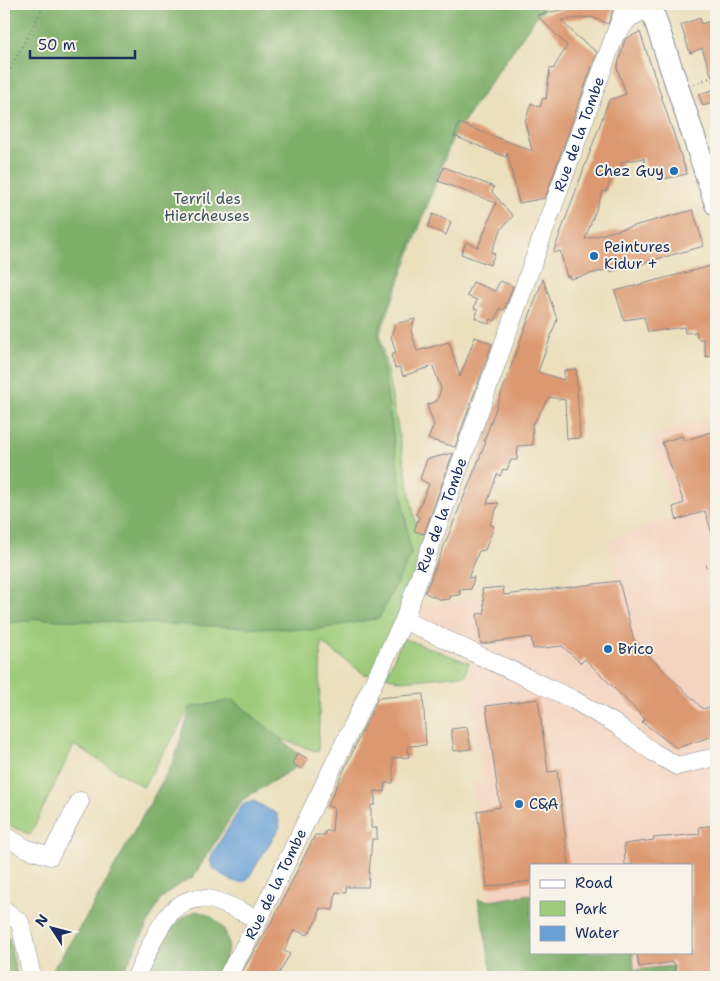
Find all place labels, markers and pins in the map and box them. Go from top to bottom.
place label: Chez Guy [595,161,664,181]
marker: Chez Guy [668,165,680,177]
place label: Peintures Kidur + [604,237,670,274]
marker: Peintures Kidur + [588,250,600,262]
place label: Brico [618,639,654,659]
marker: Brico [602,643,614,655]
place label: C&A [529,794,559,814]
marker: C&A [513,798,525,810]

